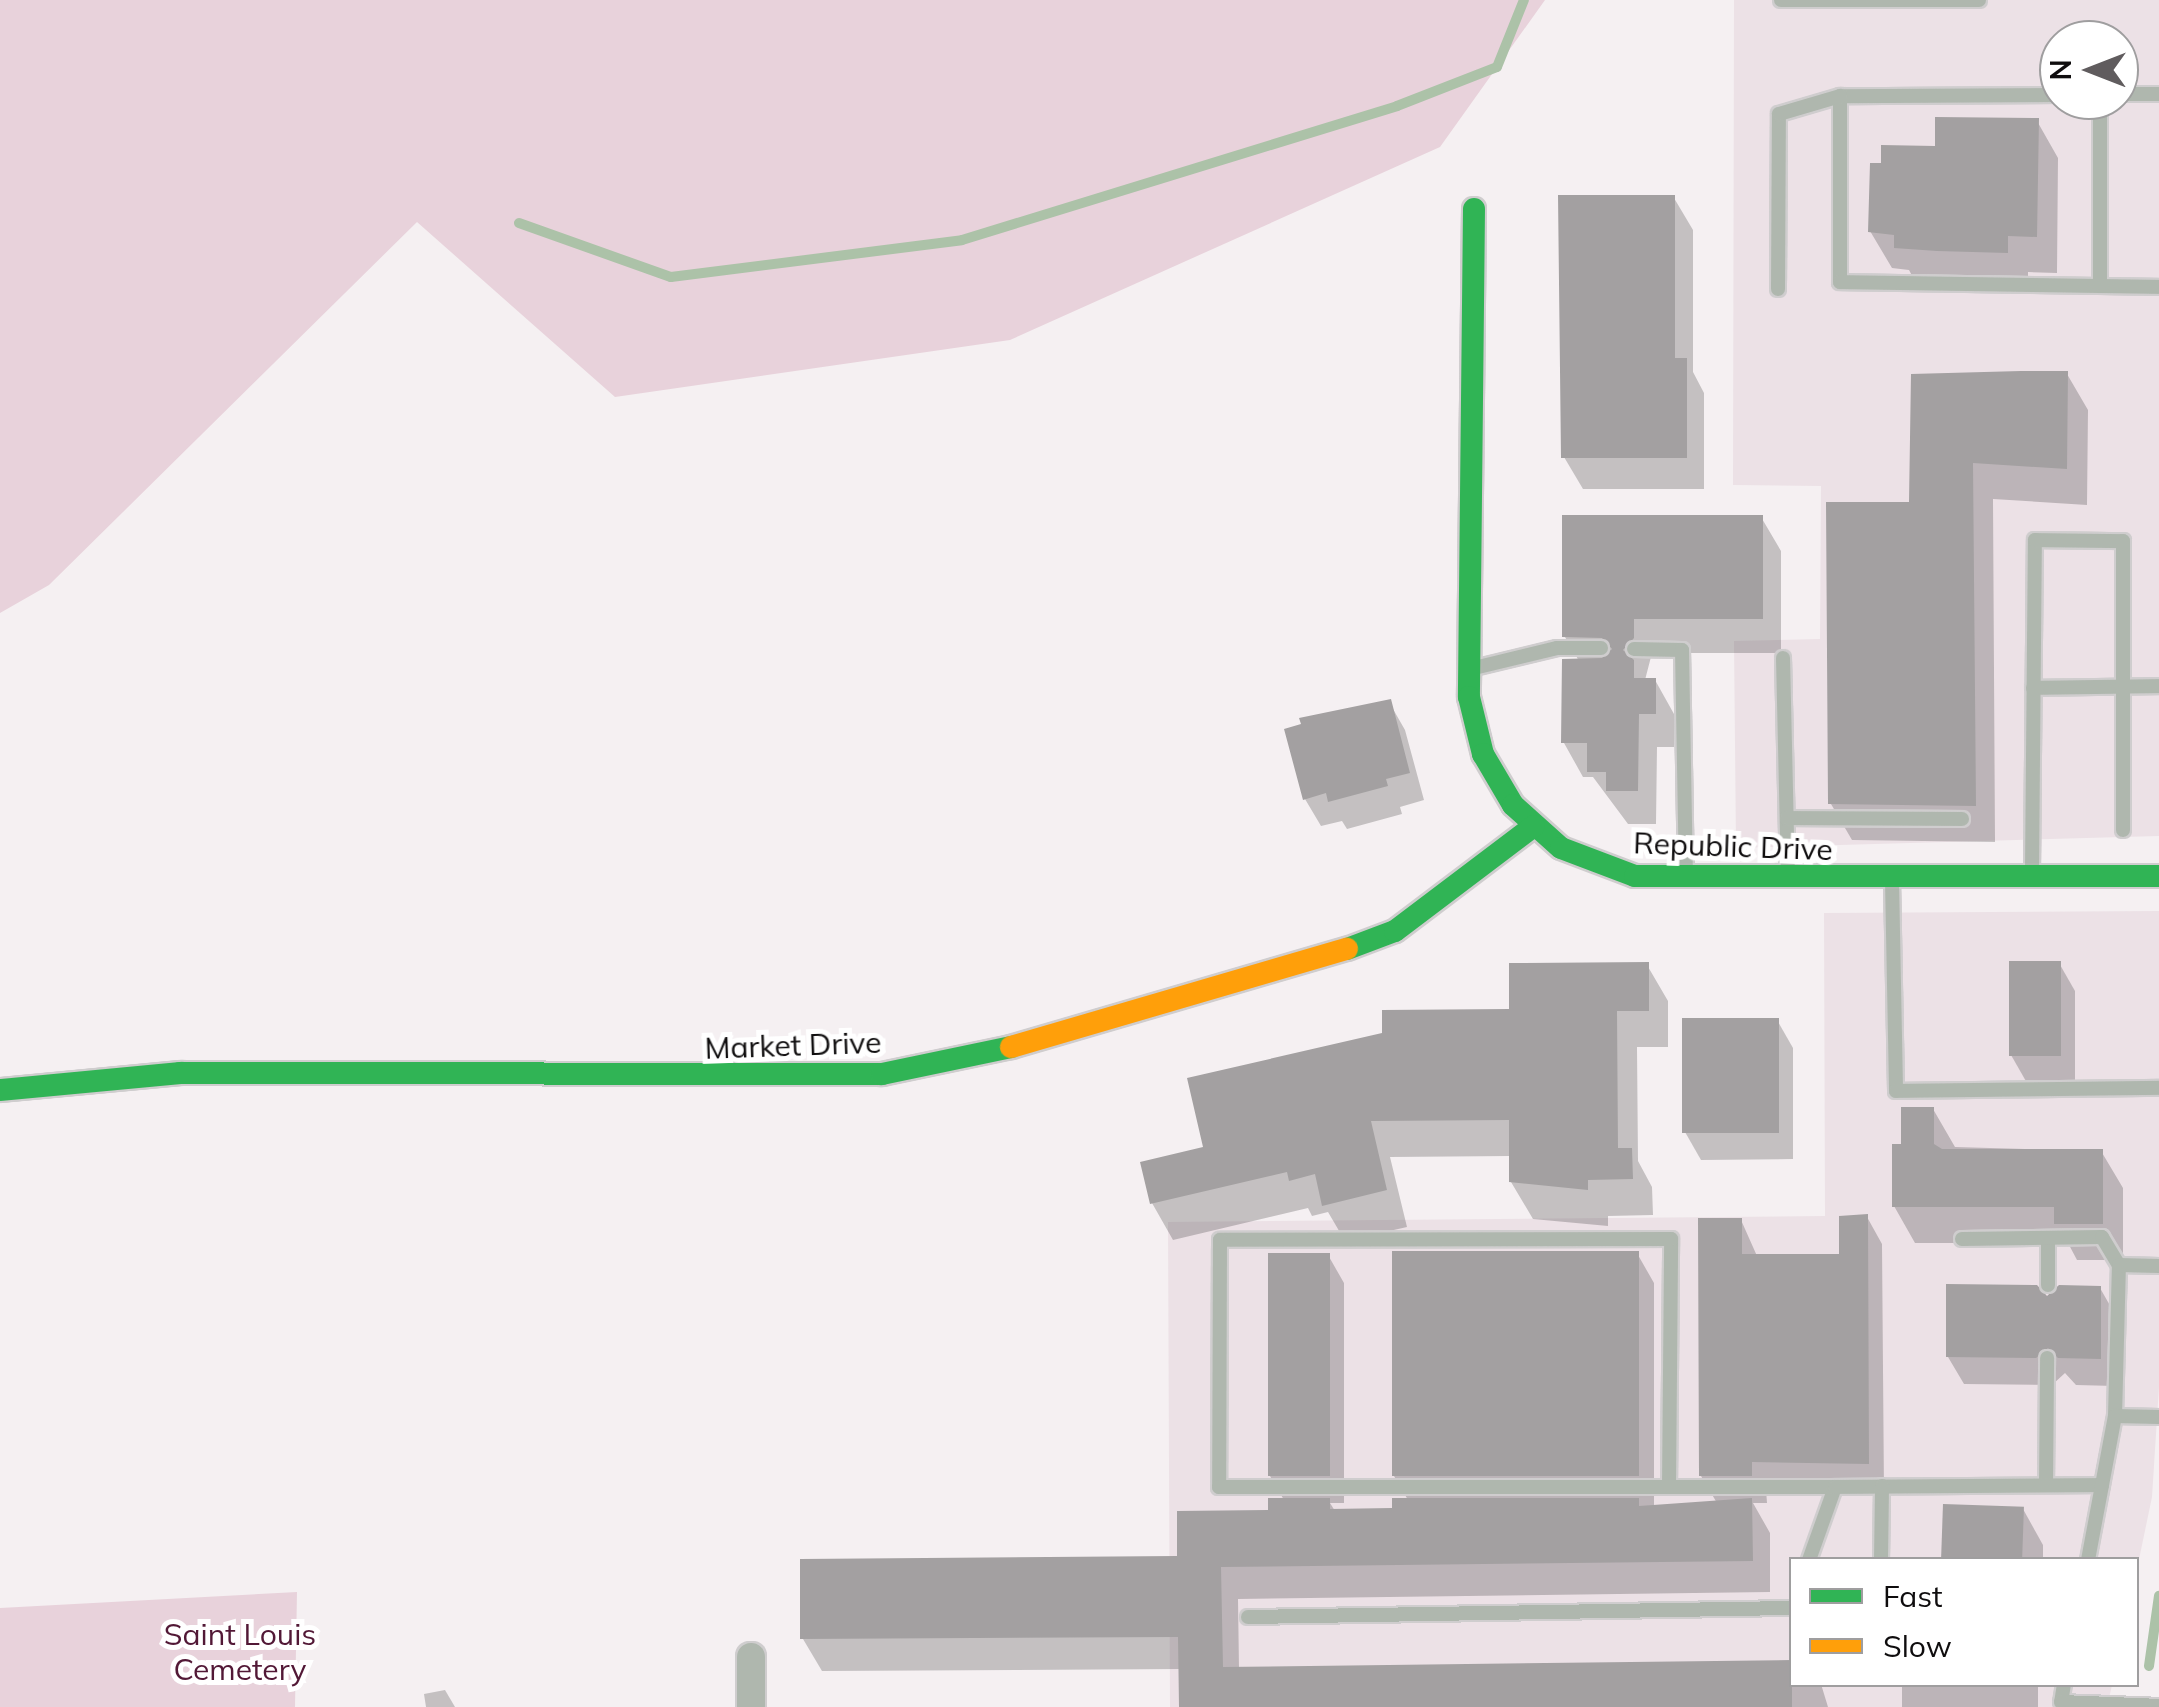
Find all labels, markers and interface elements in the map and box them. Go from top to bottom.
north arrow [2039,20,2139,120]
text: N [2043,59,2078,81]
street label: Republic Drive [1633,825,1833,867]
street label: Market Drive [704,1024,882,1066]
legend [1789,1557,2139,1687]
text: Fast [1883,1577,1943,1615]
park label: Saint Louis Cemetery [164,1616,316,1686]
text: Slow [1883,1627,1952,1665]

